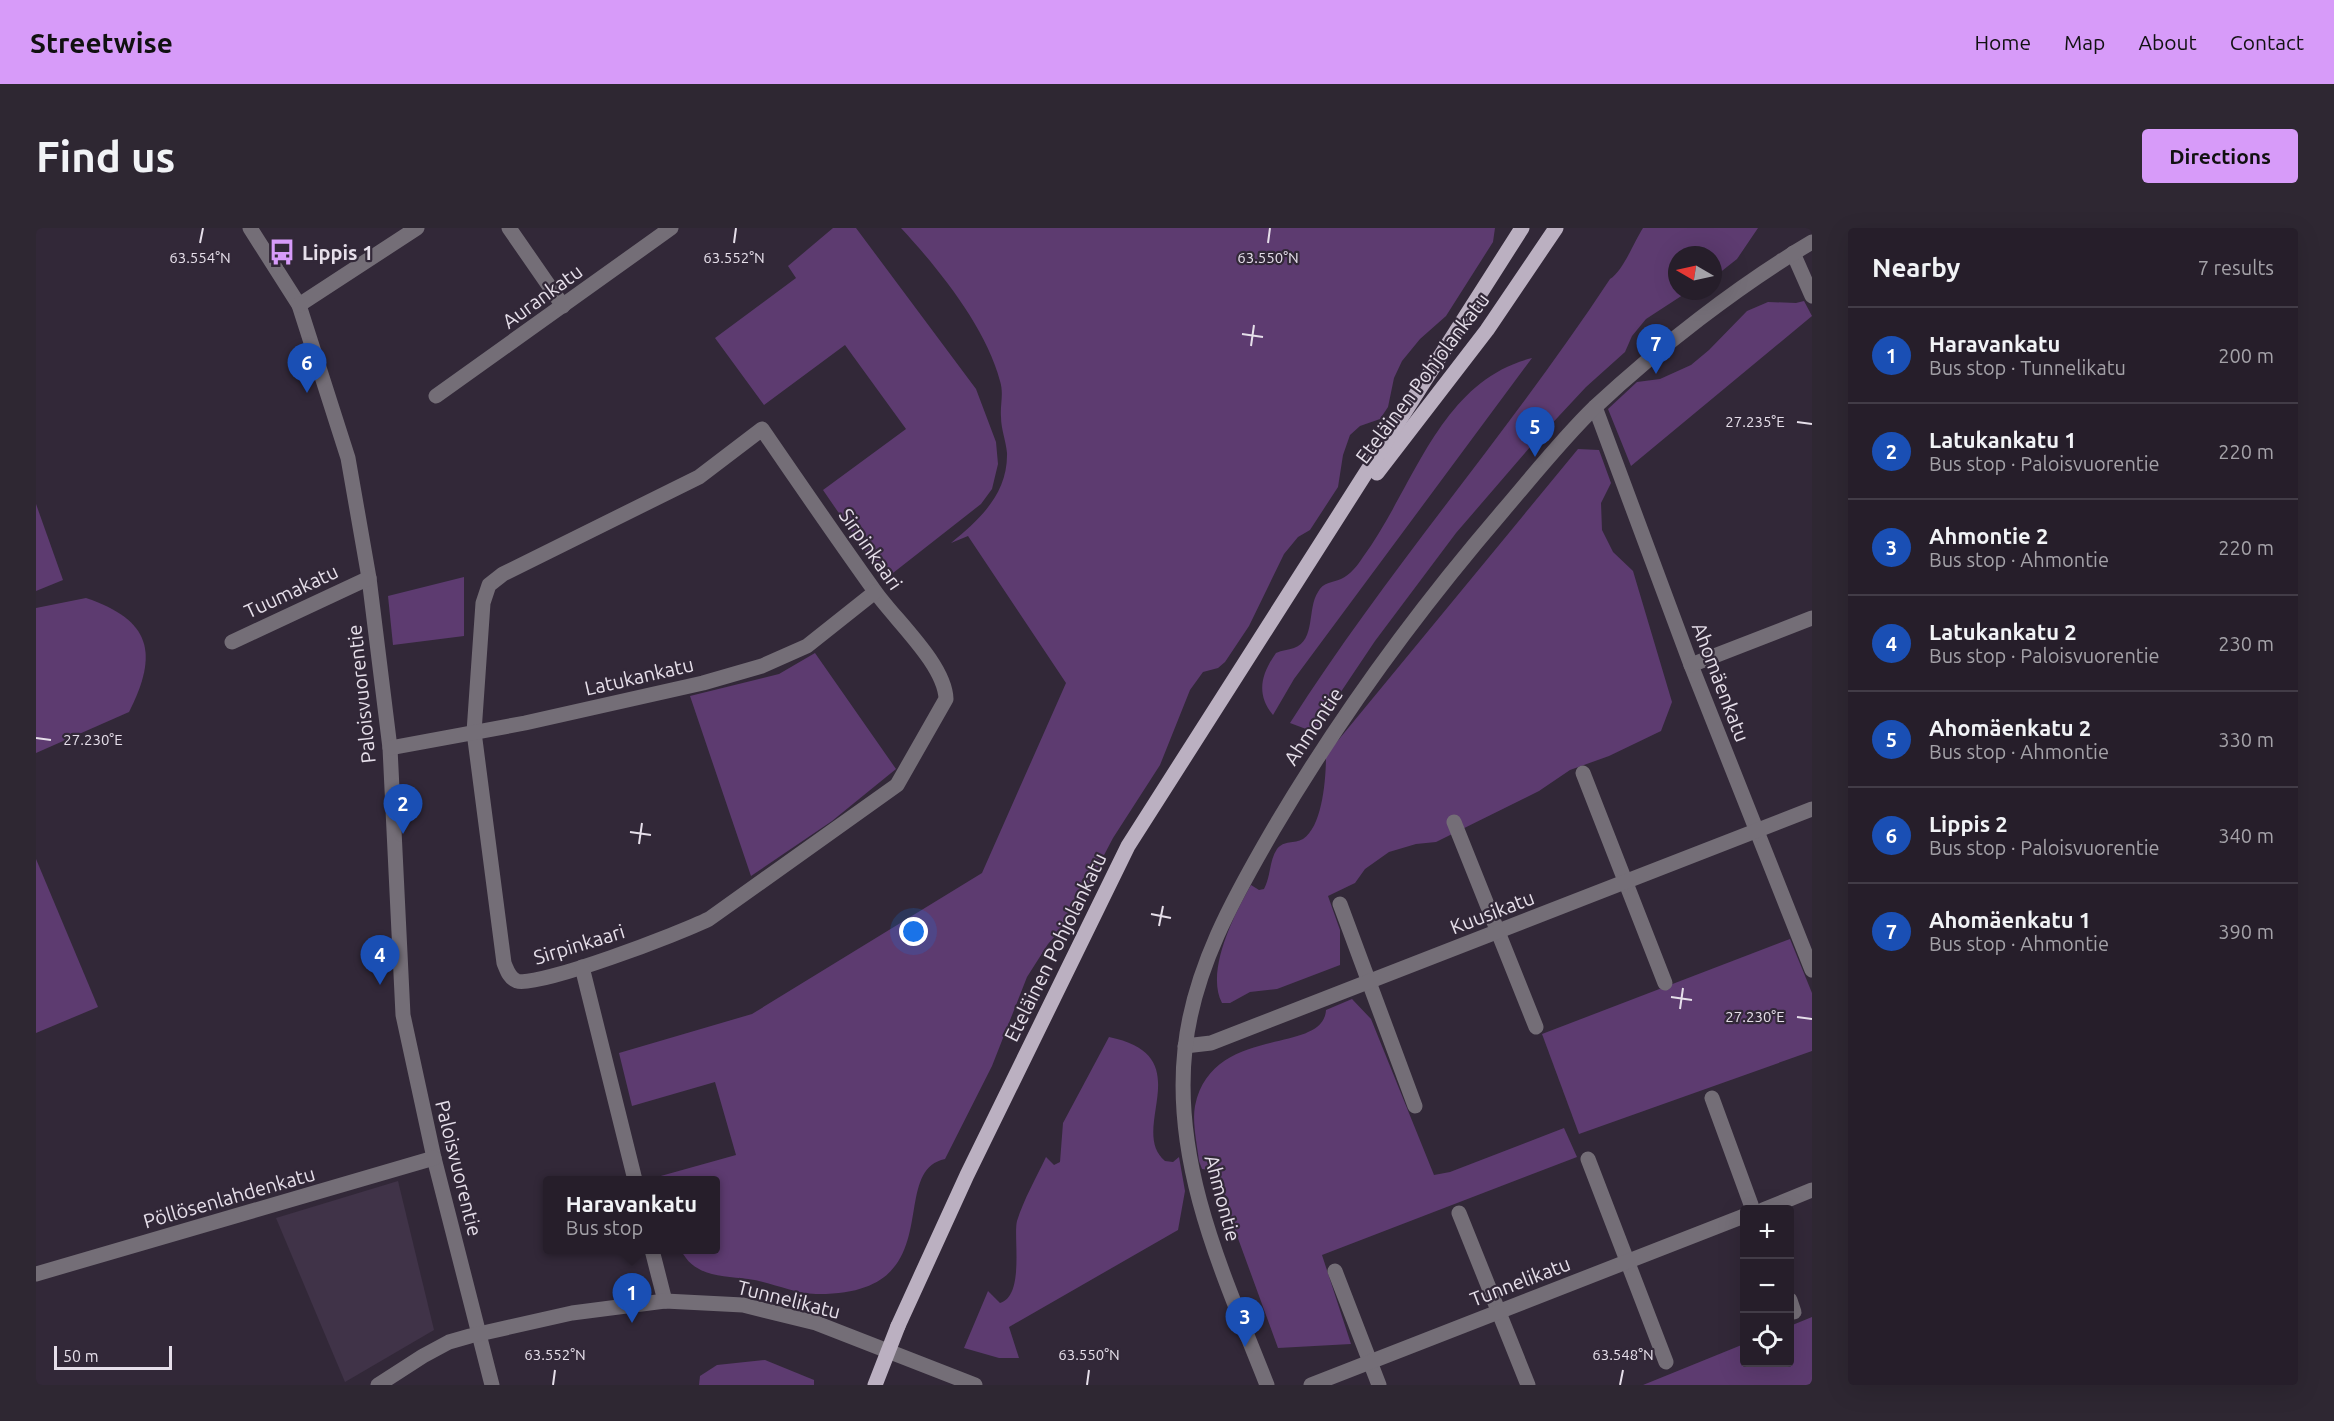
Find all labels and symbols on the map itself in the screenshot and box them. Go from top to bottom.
bus stop icon: Lippis 1 [267,237,297,267]
place label: Lippis 1 [302,241,374,264]
north arrow [1668,246,1722,300]
text: 63.554°N [169,249,231,266]
text: 63.552°N [703,249,765,266]
text: 63.550°N [1237,249,1299,266]
street label: Aurankatu [497,259,587,333]
street label: Eteläinen Pohjolankatu [1351,288,1493,468]
pin: 7 [1636,324,1676,374]
pin: 6 [288,344,326,393]
pin: 5 [1516,408,1554,457]
text: 27.235°E [1725,413,1785,430]
street label: Sirpinkaari [835,504,907,594]
street label: Tuumakatu [241,559,341,623]
street label: Ahomäenkatu [1688,619,1754,745]
street label: Paloisvuorentie [342,624,380,764]
street label: Latukankatu [582,652,696,700]
street label: Ahmontie [1279,683,1347,769]
text: 27.230°E [63,731,123,748]
pin: 2 [384,784,422,834]
street label: Eteläinen Pohjolankatu [999,849,1111,1045]
street label: Kuusikatu [1447,885,1537,939]
your location [899,917,928,946]
street label: Sirpinkaari [531,919,627,969]
pin: 4 [360,936,400,985]
text: 27.230°E [1725,1008,1785,1025]
street label: Paloisvuorentie [431,1098,487,1238]
street label: Ahmontie [1200,1152,1246,1244]
street label: Pöllösenlahdenkatu [140,1161,318,1233]
street label: Tunnelikatu [1467,1251,1573,1311]
pin: 1 [612,1274,652,1323]
street label: Tunnelikatu [735,1275,843,1323]
pin: 3 [1226,1298,1264,1347]
scale bar [54,1343,172,1370]
text: 63.552°N [524,1346,586,1363]
text: 63.550°N [1058,1346,1120,1363]
text: 63.548°N [1592,1346,1654,1363]

